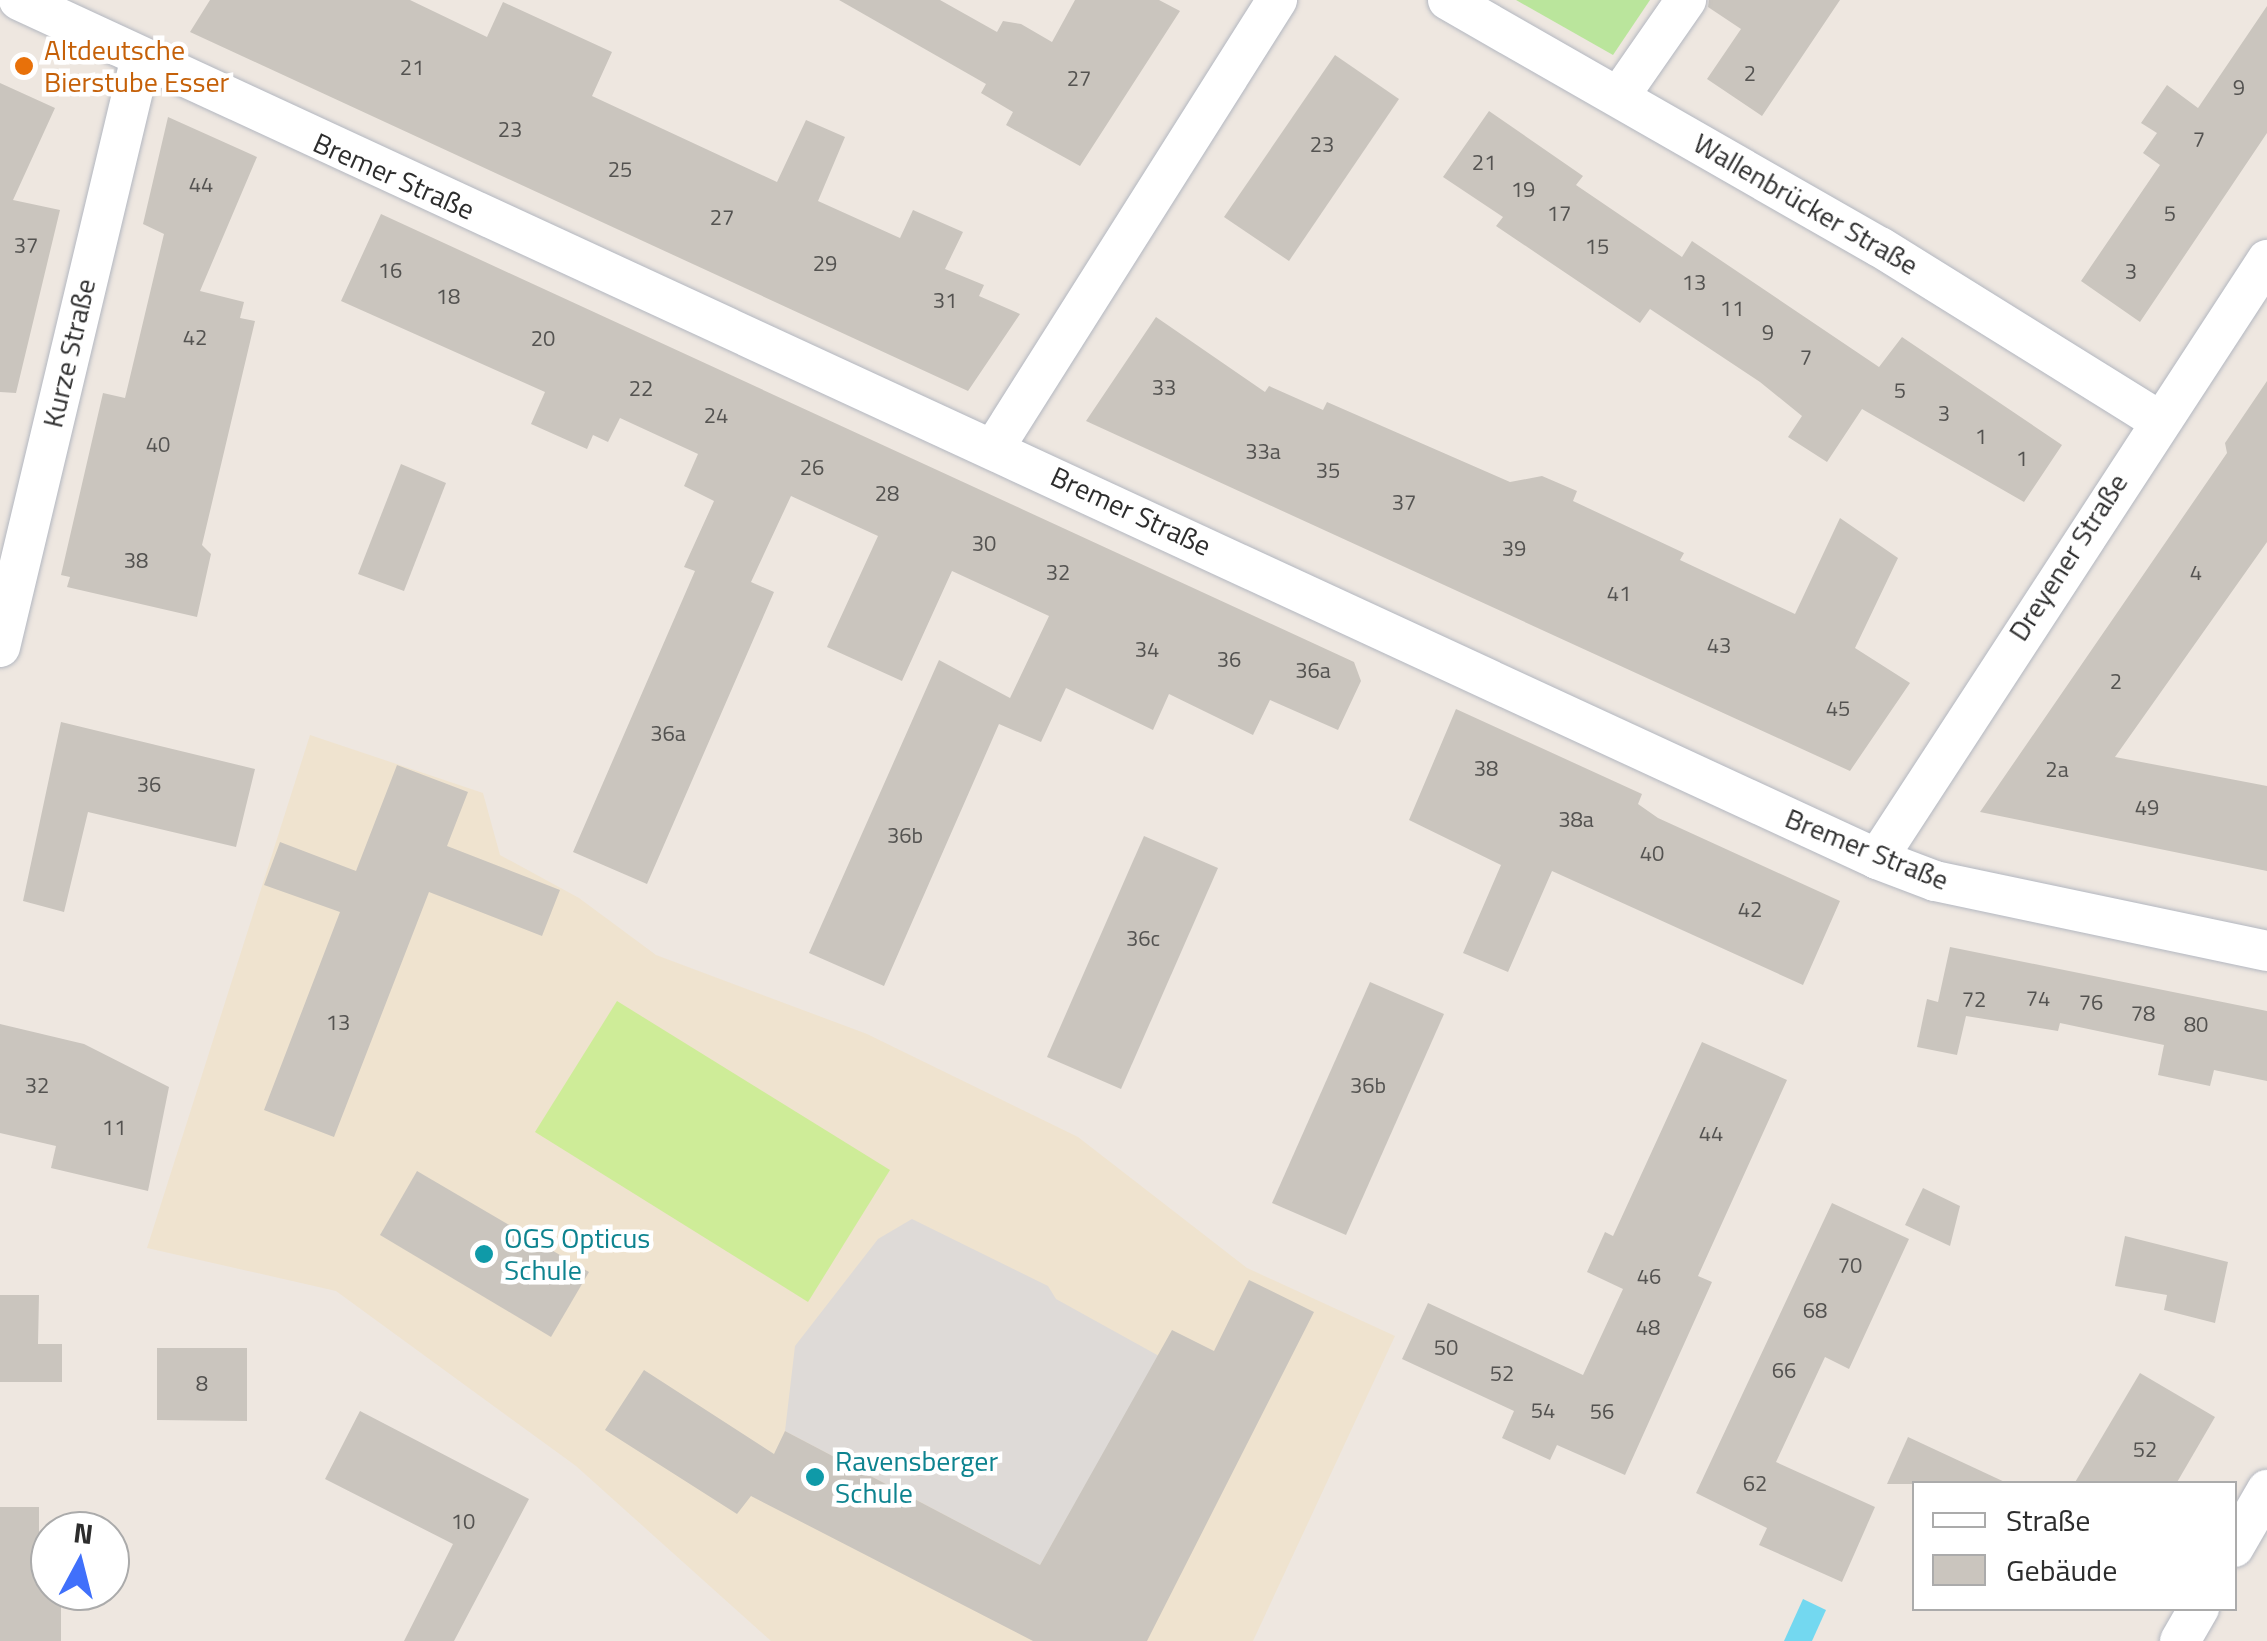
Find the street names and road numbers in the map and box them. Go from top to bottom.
street label: Bremer Straße [308,125,480,227]
street label: Wallenbrücker Straße [1688,126,1924,282]
street label: Kurze Straße [36,275,102,431]
street label: Bremer Straße [1046,459,1216,563]
street label: Dreyener Straße [2001,467,2135,647]
street label: Bremer Straße [1781,801,1953,897]

